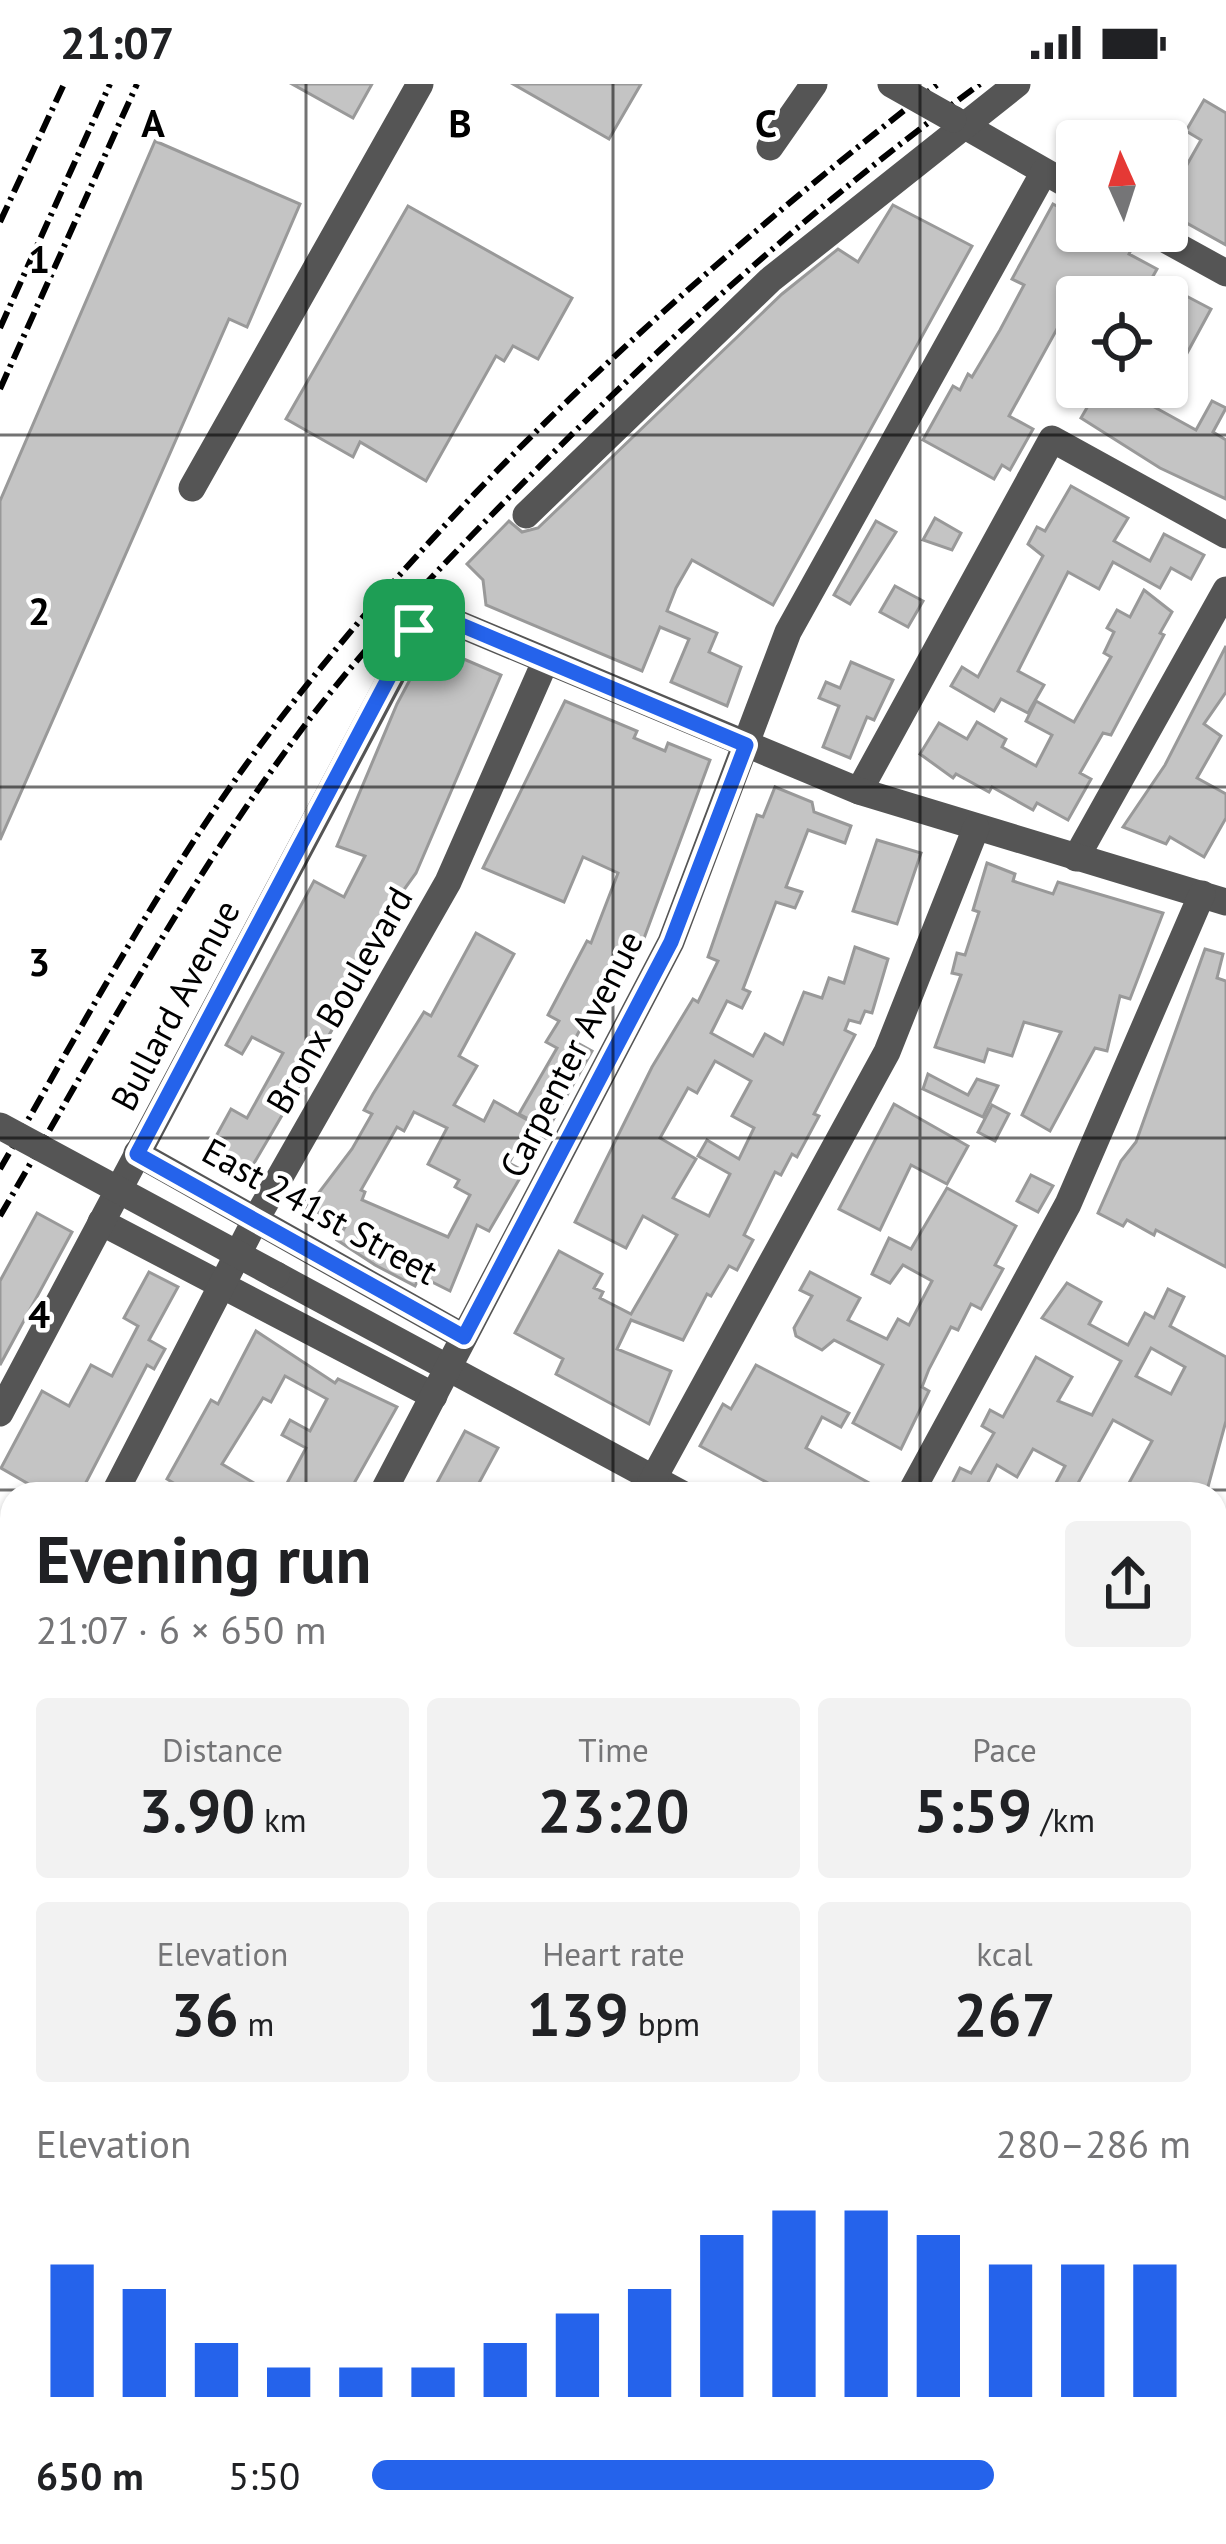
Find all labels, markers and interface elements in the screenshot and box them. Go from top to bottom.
text: 21:07 [60,13,174,71]
text: A [141,97,165,148]
text: B [448,97,472,148]
text: C [755,97,777,148]
north arrow [1056,120,1188,252]
map controls [1056,120,1188,408]
text: 1 [28,233,50,284]
button: locate [1056,276,1188,408]
pin [363,579,465,681]
text: 2 [28,585,50,636]
icon: arrive [381,597,447,663]
street label: Bronx Boulevard [255,878,422,1121]
street label: Bullard Avenue [99,891,250,1118]
street label: Carpenter Avenue [488,922,653,1185]
text: 3 [28,936,50,987]
street label: East 241st Street [194,1127,446,1295]
text: 4 [28,1288,50,1339]
text: Evening run [36,1516,371,1601]
button: share [1065,1521,1191,1647]
text: 21:07 · 6 × 650 m [36,1604,326,1655]
text: Distance [162,1728,283,1771]
text: Time [578,1728,649,1771]
text: Pace [972,1728,1037,1771]
text: 3.90 [138,1771,255,1849]
text: 23:20 [537,1771,690,1849]
text: 5:59 [914,1771,1032,1849]
text: km [255,1798,307,1841]
text: /km [1032,1798,1095,1841]
text: Elevation [157,1932,288,1975]
text: Heart rate [542,1932,685,1975]
text: kcal [976,1932,1033,1975]
text: 36 [171,1975,239,2053]
text: 139 [527,1975,629,2053]
text: 267 [953,1975,1056,2053]
text: m [239,2002,274,2045]
text: bpm [629,2002,700,2045]
text: Elevation [36,2118,191,2169]
text: 280–286 m [996,2118,1191,2169]
text: 650 m [36,2450,144,2501]
text: 5:50 [228,2450,300,2501]

